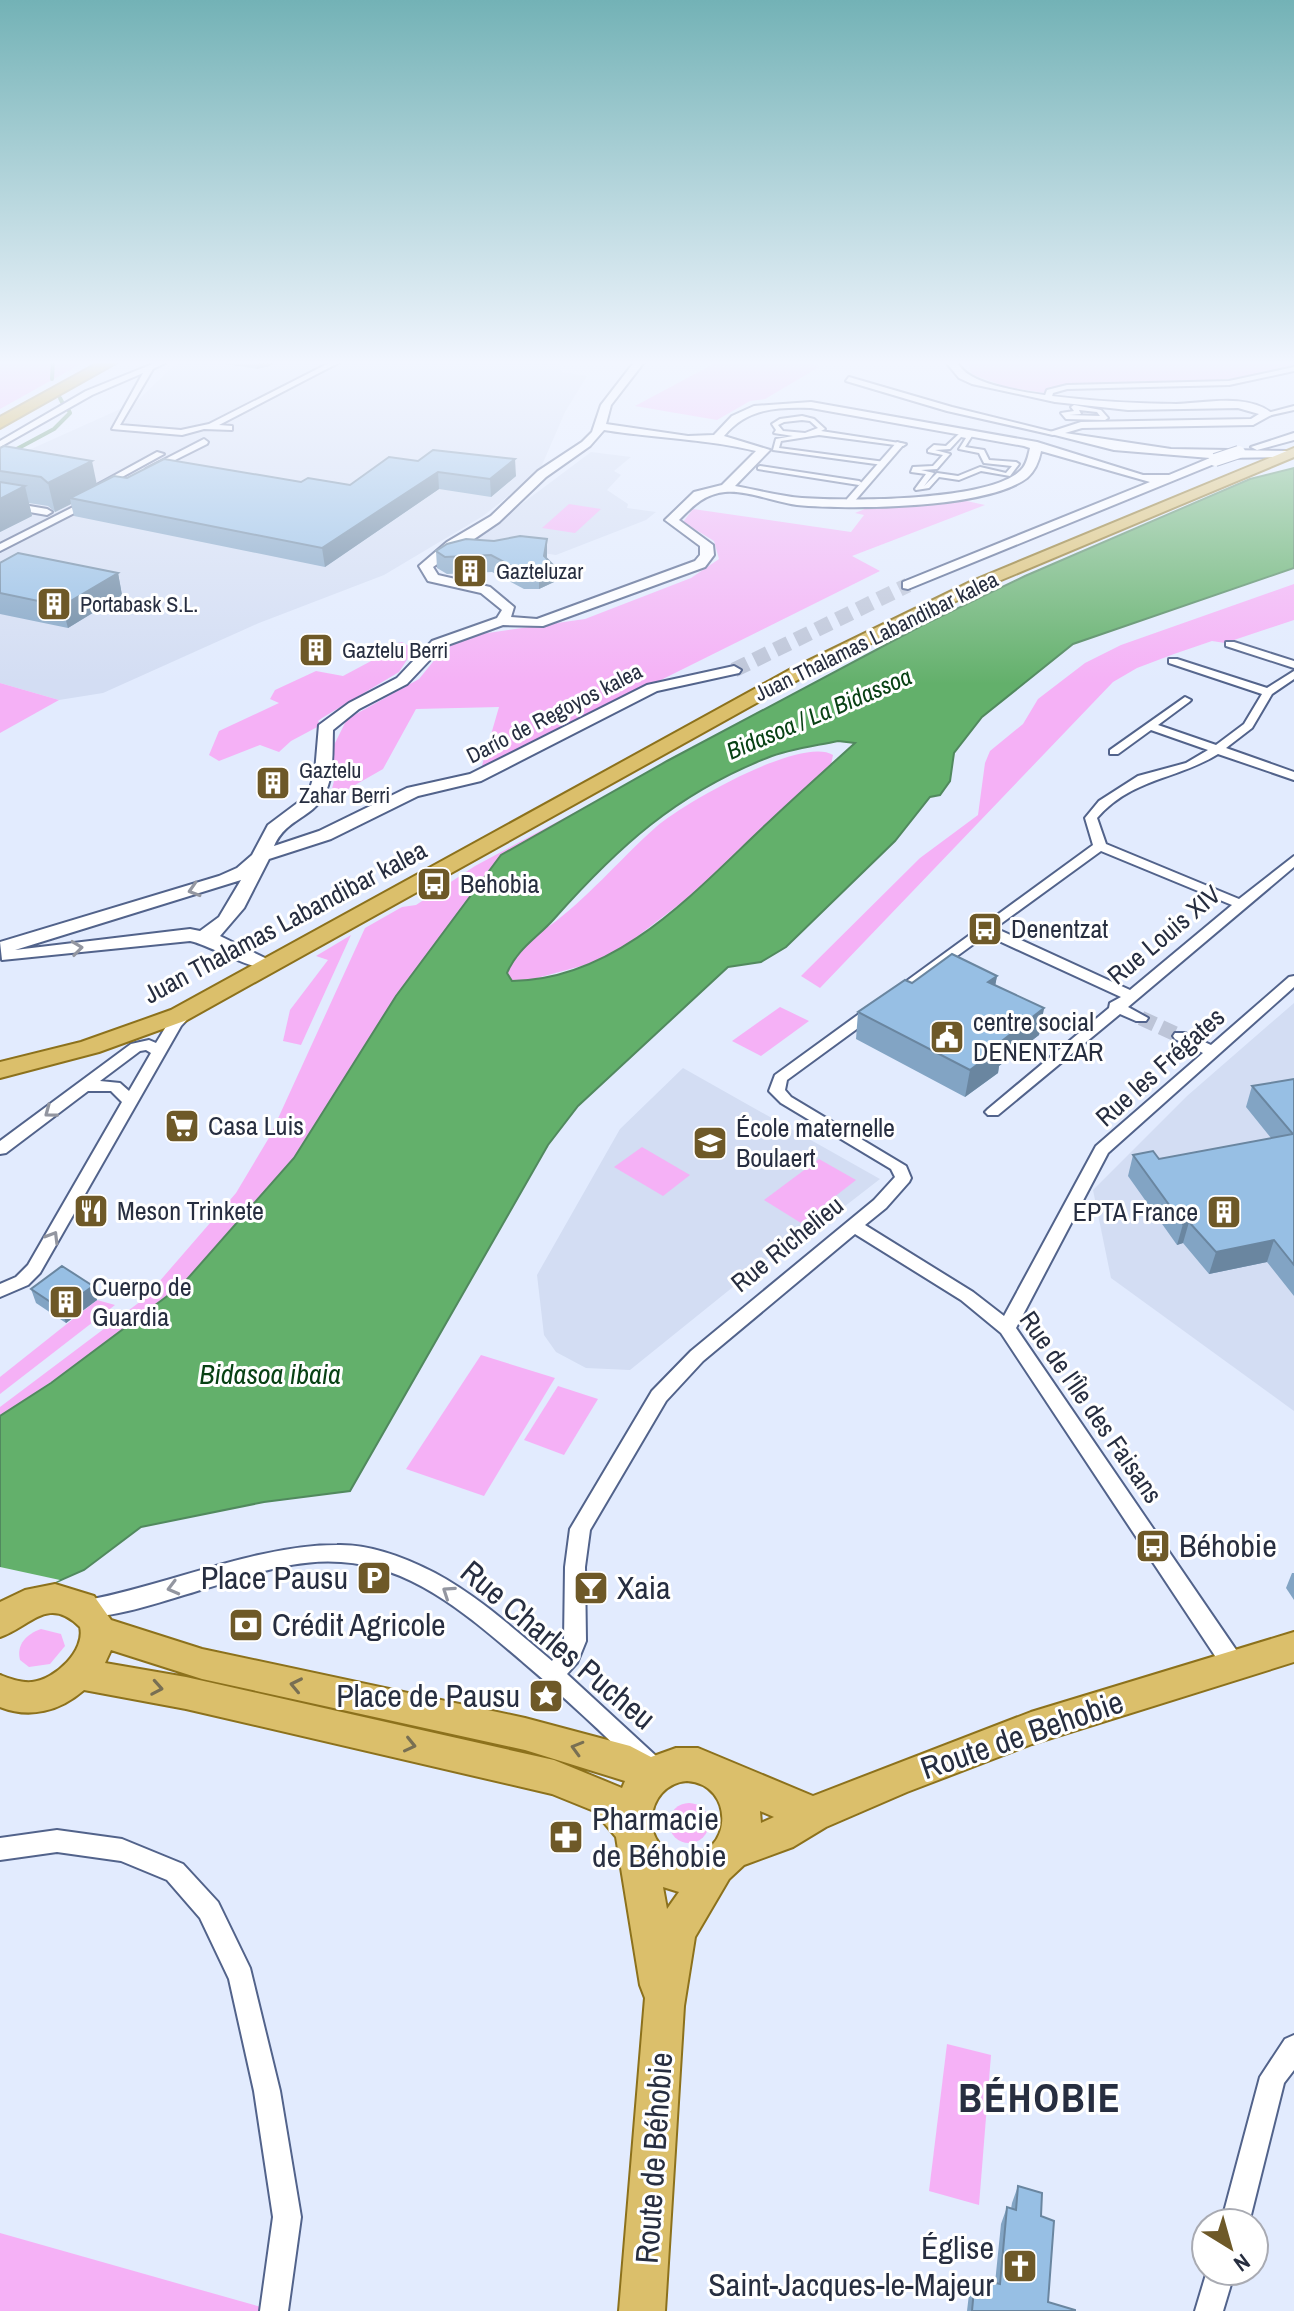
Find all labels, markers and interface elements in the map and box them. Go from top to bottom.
building icon: Gazteluzar [451,552,489,590]
place label: Gazteluzar [496,556,583,586]
street label: Juan Thalamas Labandibar kalea [749,564,1003,708]
building icon: Portabask S.L. [35,585,73,623]
place label: Portabask S.L. [80,589,198,619]
building icon: Gaztelu Berri [297,631,335,669]
place label: Gaztelu Berri [342,635,448,665]
street label: Darío de Regoyos kalea [461,656,647,770]
water label: Bidasoa / La Bidassoa [721,660,916,767]
place label: Gaztelu Zahar Berri [299,755,390,810]
building icon: Gaztelu Zahar Berri [254,764,292,802]
street label: Juan Thalamas Labandibar kalea [137,832,433,1011]
bus stop icon: Behobia [415,865,453,903]
place label: Behobia [460,866,540,901]
street label: Rue Louis XIV [1100,877,1228,992]
one-way arrow [188,881,202,897]
bus stop icon: Denentzat [966,910,1004,948]
place label: Denentzat [1011,911,1108,946]
one-way arrow [71,940,84,957]
street label: Rue les Frégates [1088,999,1232,1134]
place label: centre social DENENTZAR [973,1004,1103,1069]
public building icon: centre social DENENTZAR [928,1018,966,1056]
one-way arrow [44,1102,59,1116]
supermarket icon: Casa Luis [163,1107,201,1145]
place label: Casa Luis [208,1108,304,1143]
place label: École maternelle Boulaert [736,1110,895,1175]
school or university icon: École maternelle Boulaert [691,1124,729,1162]
street label: Rue Richelieu [723,1187,850,1300]
restaurant icon: Meson Trinkete [72,1192,110,1230]
place label: Meson Trinkete [117,1193,264,1228]
building icon: EPTA France [1205,1193,1243,1231]
place label: EPTA France [1073,1194,1198,1229]
one-way arrow [43,1231,58,1246]
place label: Cuerpo de Guardia [92,1269,192,1334]
building icon: Cuerpo de Guardia [47,1283,85,1321]
street label: Rue de l'Île des Faisans [1012,1304,1171,1510]
water label: Bidasoa ibaia [199,1355,341,1393]
place label: Béhobie [1179,1524,1277,1567]
bus stop icon: Béhobie [1134,1527,1172,1565]
street label: Rue Charles Pucheu [452,1550,665,1739]
place label: Place Pausu [201,1556,348,1599]
parking icon: Place Pausu [355,1559,393,1597]
place label: Xaia [617,1566,671,1609]
bar icon: Xaia [572,1569,610,1607]
one-way arrow [167,1579,181,1596]
one-way arrow [443,1587,457,1602]
place label: Crédit Agricole [272,1603,446,1646]
bank icon: Crédit Agricole [227,1606,265,1644]
place label: Place de Pausu [336,1674,520,1717]
one-way arrow [290,1677,304,1694]
place icon: Place de Pausu [527,1677,565,1715]
one-way arrow [150,1678,164,1695]
street label: Route de Behobie [915,1680,1129,1789]
one-way arrow [403,1736,417,1753]
one-way arrow [571,1741,585,1758]
place label: Pharmacie de Béhobie [592,1797,726,1877]
pharmacy icon: Pharmacie de Béhobie [547,1818,585,1856]
street label: Route de Béhobie [625,2051,682,2265]
district label: BÉHOBIE [958,2071,1122,2124]
north arrow [1190,2207,1270,2287]
place label: Église Saint-Jacques-le-Majeur [708,2226,994,2306]
church icon: Église Saint-Jacques-le-Majeur [1001,2247,1039,2285]
text: N [1228,2247,1256,2279]

